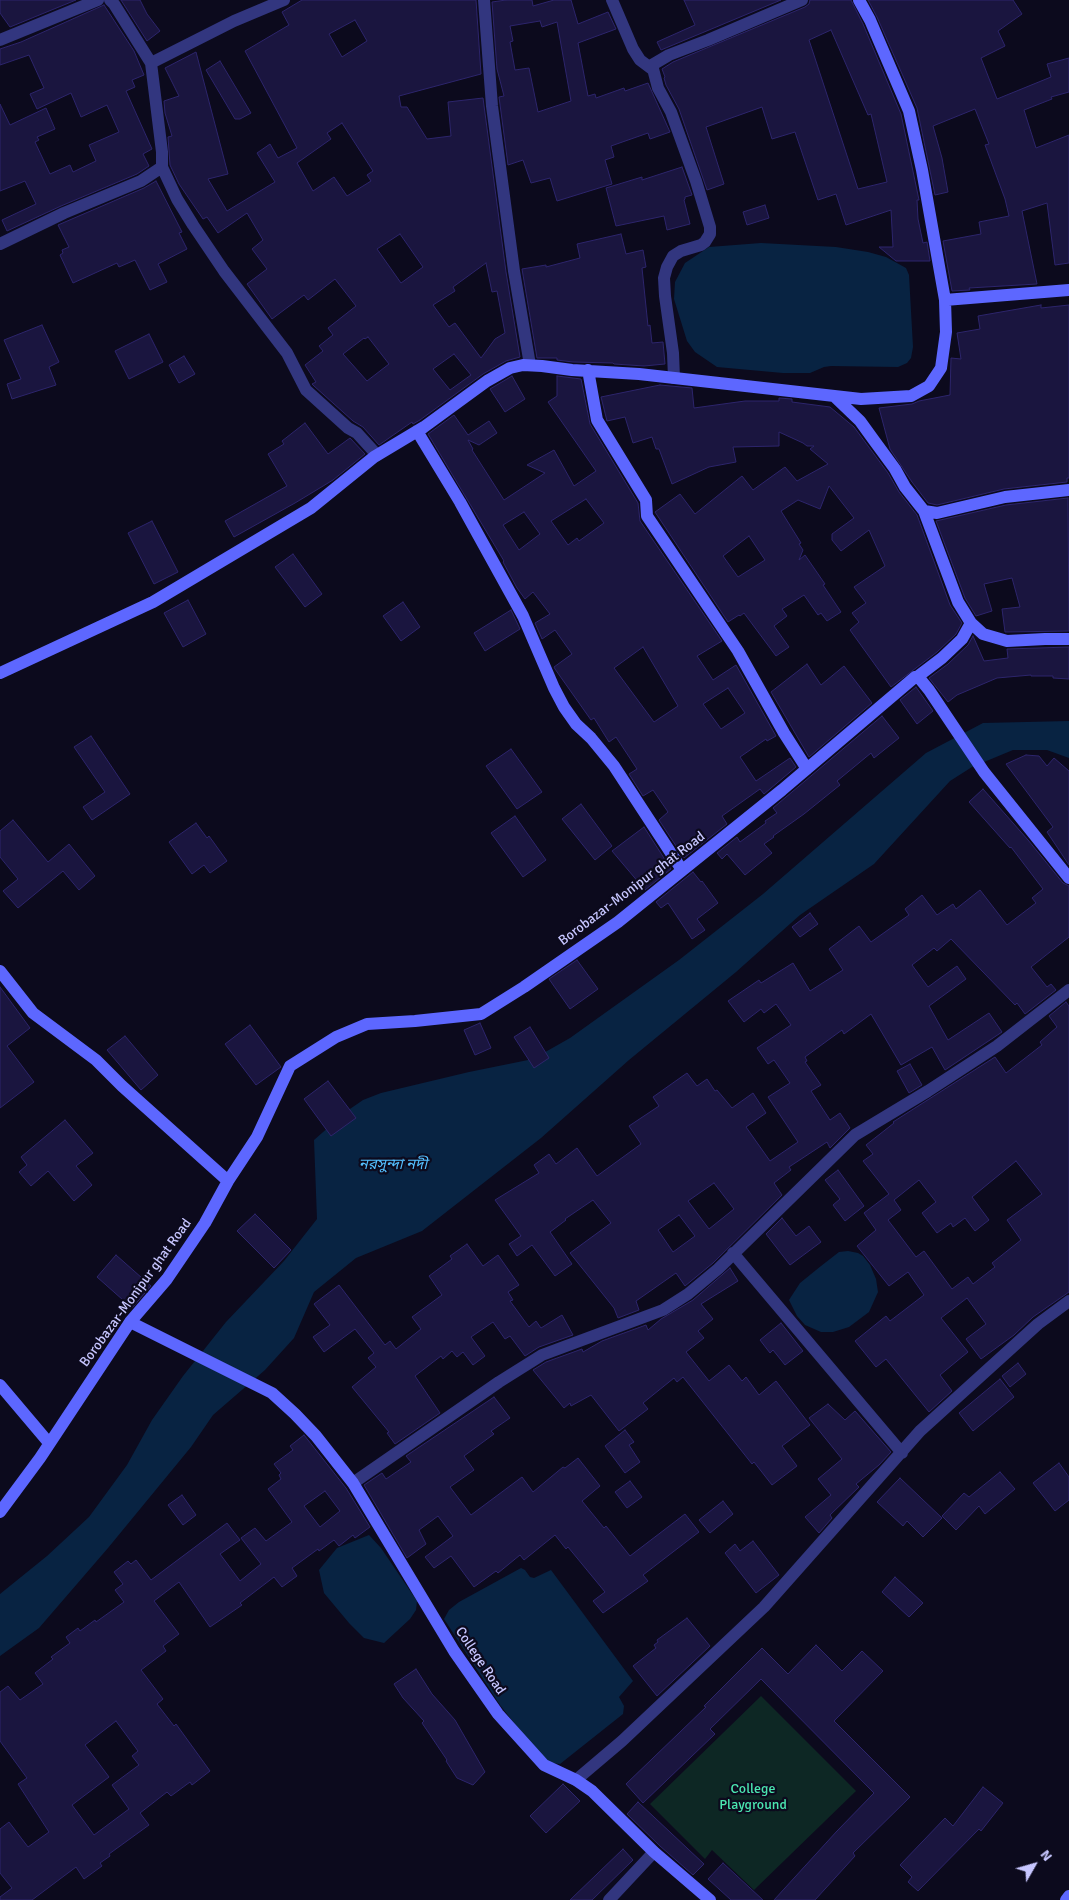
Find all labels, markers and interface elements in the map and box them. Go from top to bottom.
street label: Borobazar-Monipur ghat Road [555,828,709,950]
water label: নরসুন্দা নদী [359,1156,427,1174]
street label: Borobazar-Monipur ghat Road [77,1216,195,1370]
street label: College Road [451,1624,509,1698]
park label: College Playground [719,1781,787,1814]
north arrow [1009,1840,1059,1890]
text: N [1037,1846,1056,1865]

